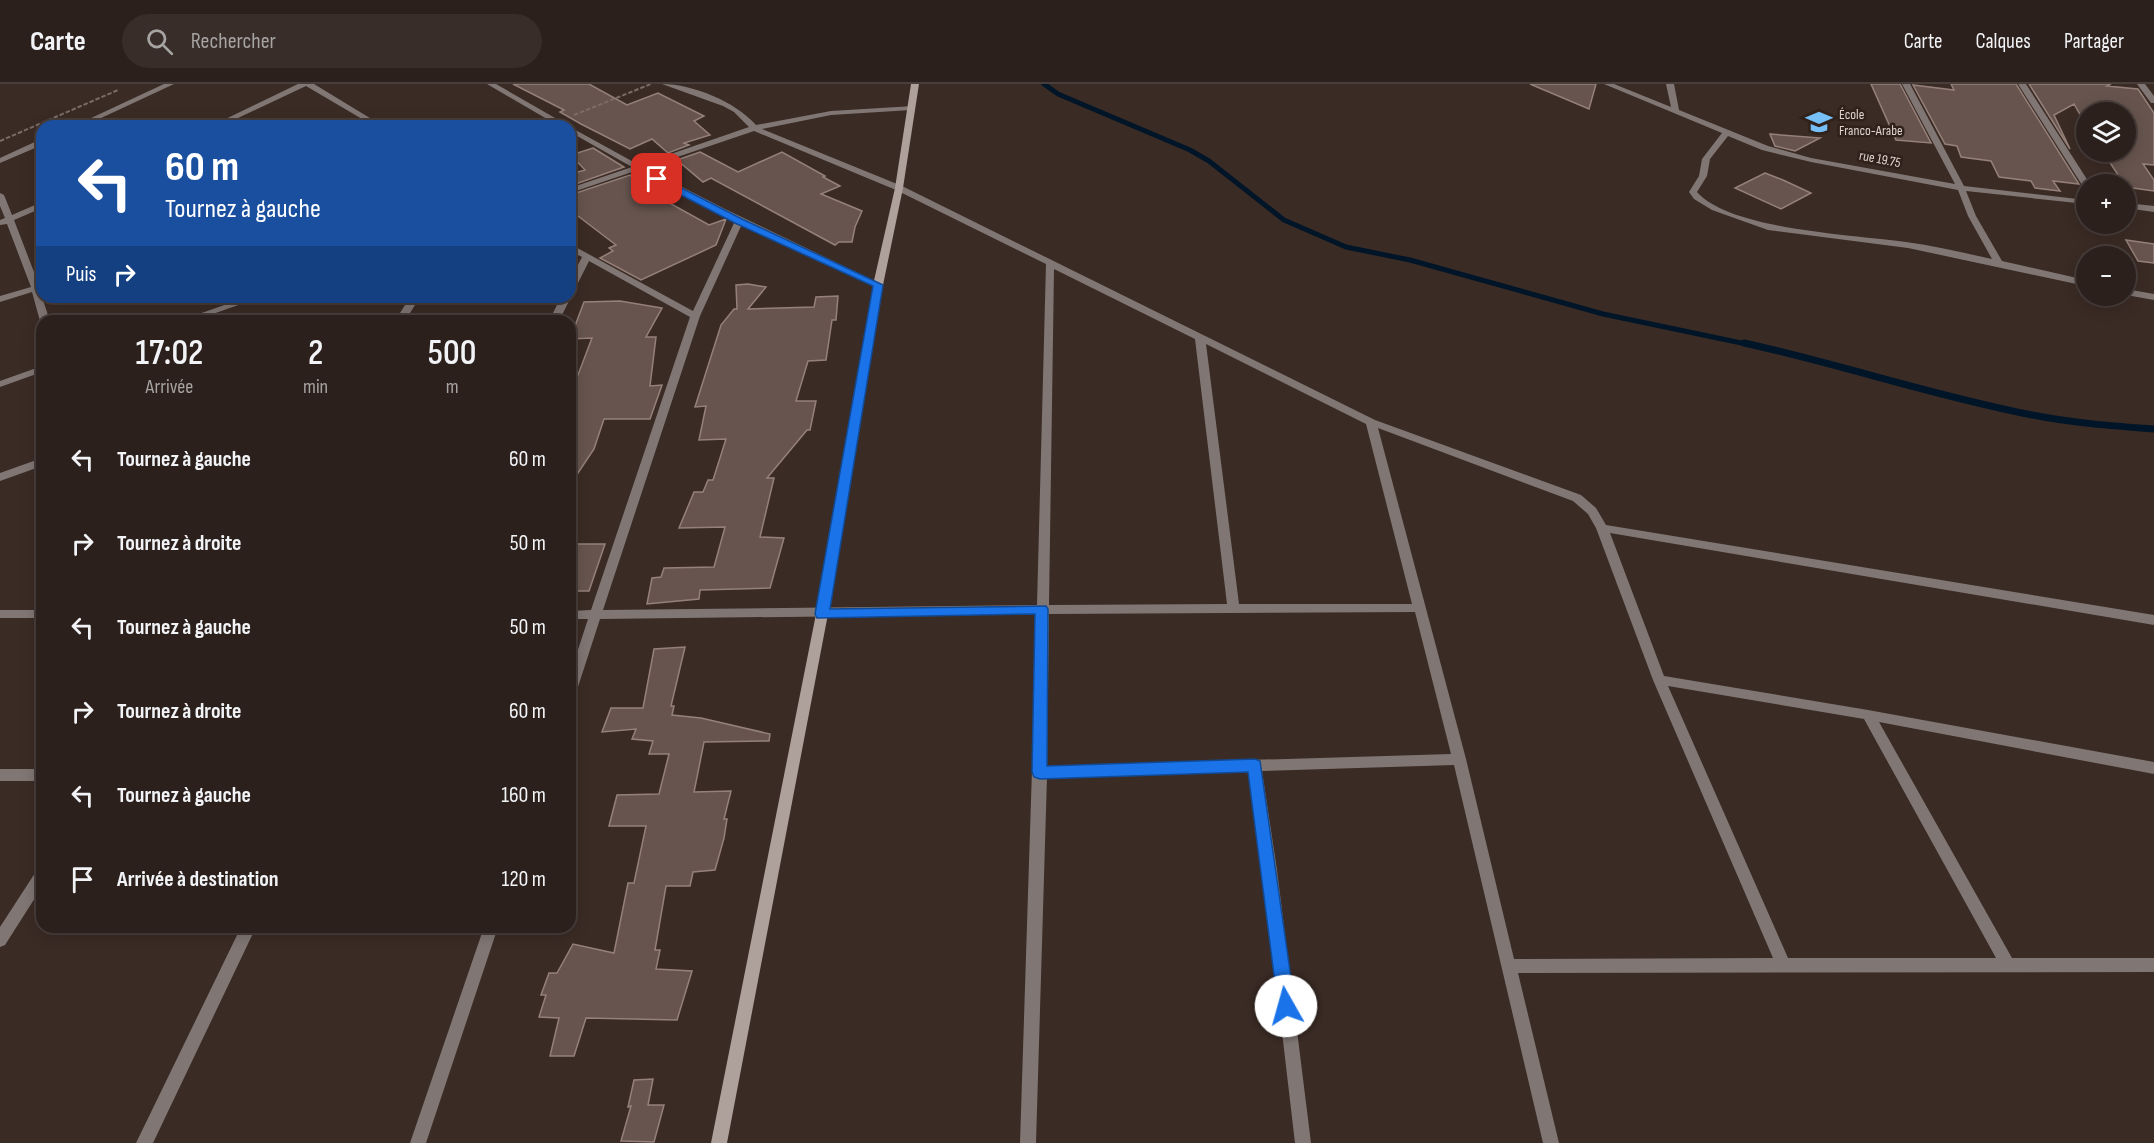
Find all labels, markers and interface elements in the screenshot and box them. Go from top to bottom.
search box [122,14,542,68]
text: Carte [30,25,86,58]
icon: search [143,25,176,58]
text: Rechercher [191,28,276,55]
text: Carte [1904,29,1943,54]
text: Calques [1976,29,2031,54]
text: Partager [2064,29,2124,54]
map controls [2076,102,2136,306]
button: layers [2076,102,2136,162]
place label: École Franco-Arabe [1839,106,1903,139]
school or university icon: École Franco-Arabe [1804,107,1834,137]
text: 60 m [165,142,239,193]
icon: left [66,144,144,222]
street label: rue 19.75 [1858,147,1903,171]
pin [631,153,682,204]
icon: arrive [640,162,673,195]
button: + [2076,174,2136,234]
text: Tournez à gauche [165,193,321,225]
button: − [2076,246,2136,306]
icon: right [108,258,141,291]
text: Puis [66,261,96,288]
text: 17:02 [136,332,203,375]
text: 2 [308,332,323,375]
text: 500 [428,332,476,375]
text: Arrivée [146,375,193,399]
text: min [303,375,328,399]
text: m [446,375,458,399]
icon: left [66,443,99,476]
text: Tournez à gauche [117,446,251,473]
text: 60 m [509,446,546,473]
icon: right [66,527,99,560]
text: Tournez à droite [117,530,242,557]
text: 50 m [510,530,546,557]
icon: left [66,611,99,644]
text: Tournez à gauche [117,614,251,641]
text: 50 m [510,614,546,641]
icon: right [66,695,99,728]
text: Tournez à droite [117,698,242,725]
text: 60 m [509,698,546,725]
icon: left [66,779,99,812]
text: Tournez à gauche [117,782,251,809]
text: 160 m [501,782,546,809]
icon: arrive [66,863,99,896]
text: Arrivée à destination [117,866,279,893]
text: 120 m [502,866,546,893]
position arrow [1254,974,1318,1038]

